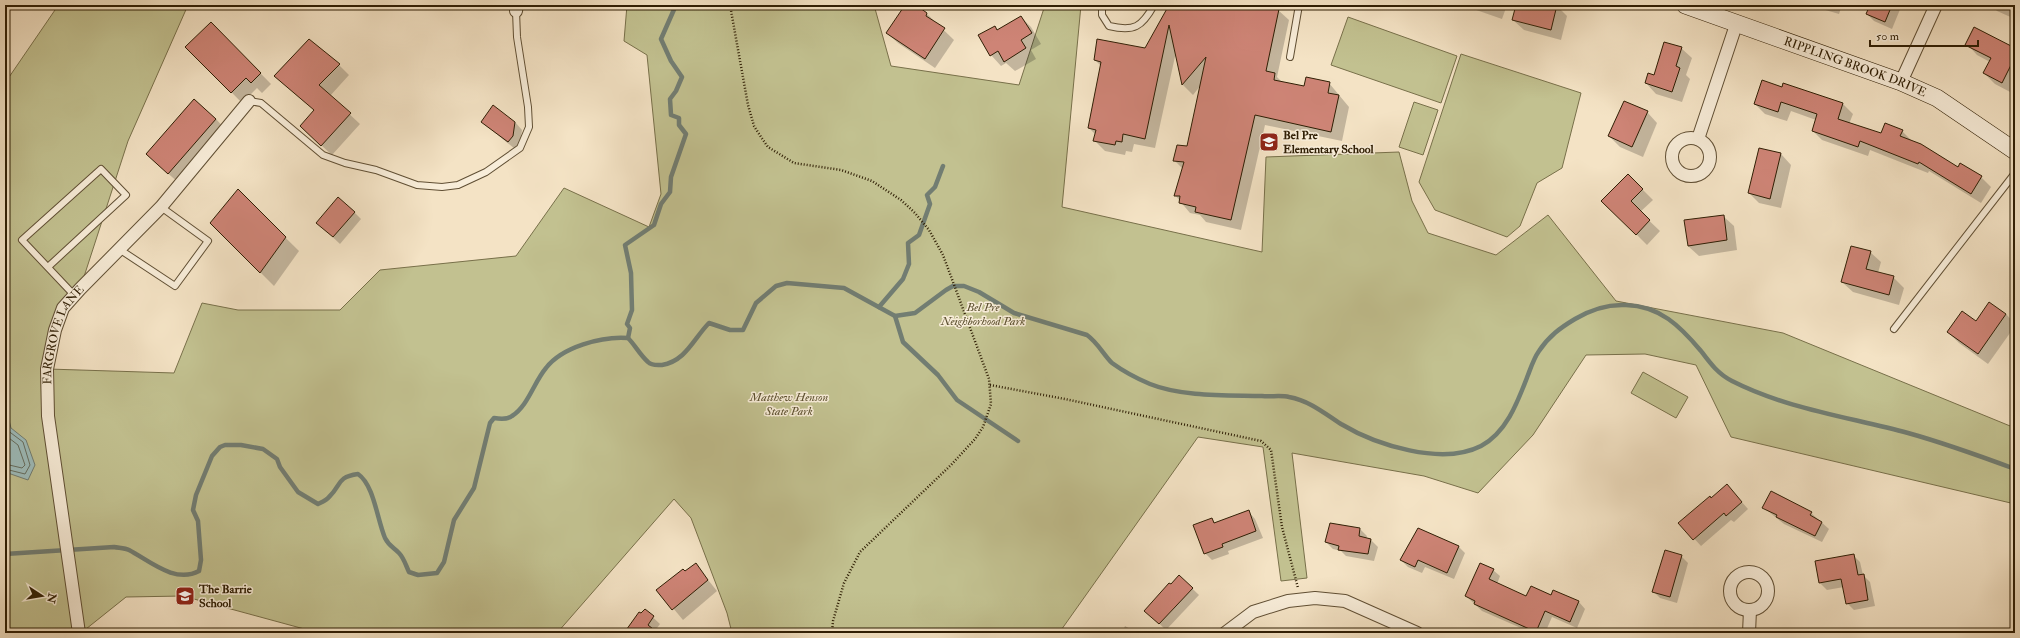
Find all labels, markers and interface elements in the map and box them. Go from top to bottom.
scale bar [1870,22,1978,48]
text: 50 m [1876,29,1900,44]
street label: RIPPLING BROOK DRIVE [1782,33,1929,100]
place label: Bel Pre Elementary School [1283,128,1374,157]
school or university icon: Bel Pre Elementary School [1258,131,1280,153]
street label: FARGROVE LANE [40,282,87,385]
park label: Bel Pre Neighborhood Park [940,300,1025,329]
park label: Matthew Henson State Park [749,390,828,419]
north arrow [22,576,62,616]
place label: The Barrie School [198,582,253,611]
school or university icon: The Barrie School [174,585,196,607]
text: N [44,591,59,605]

